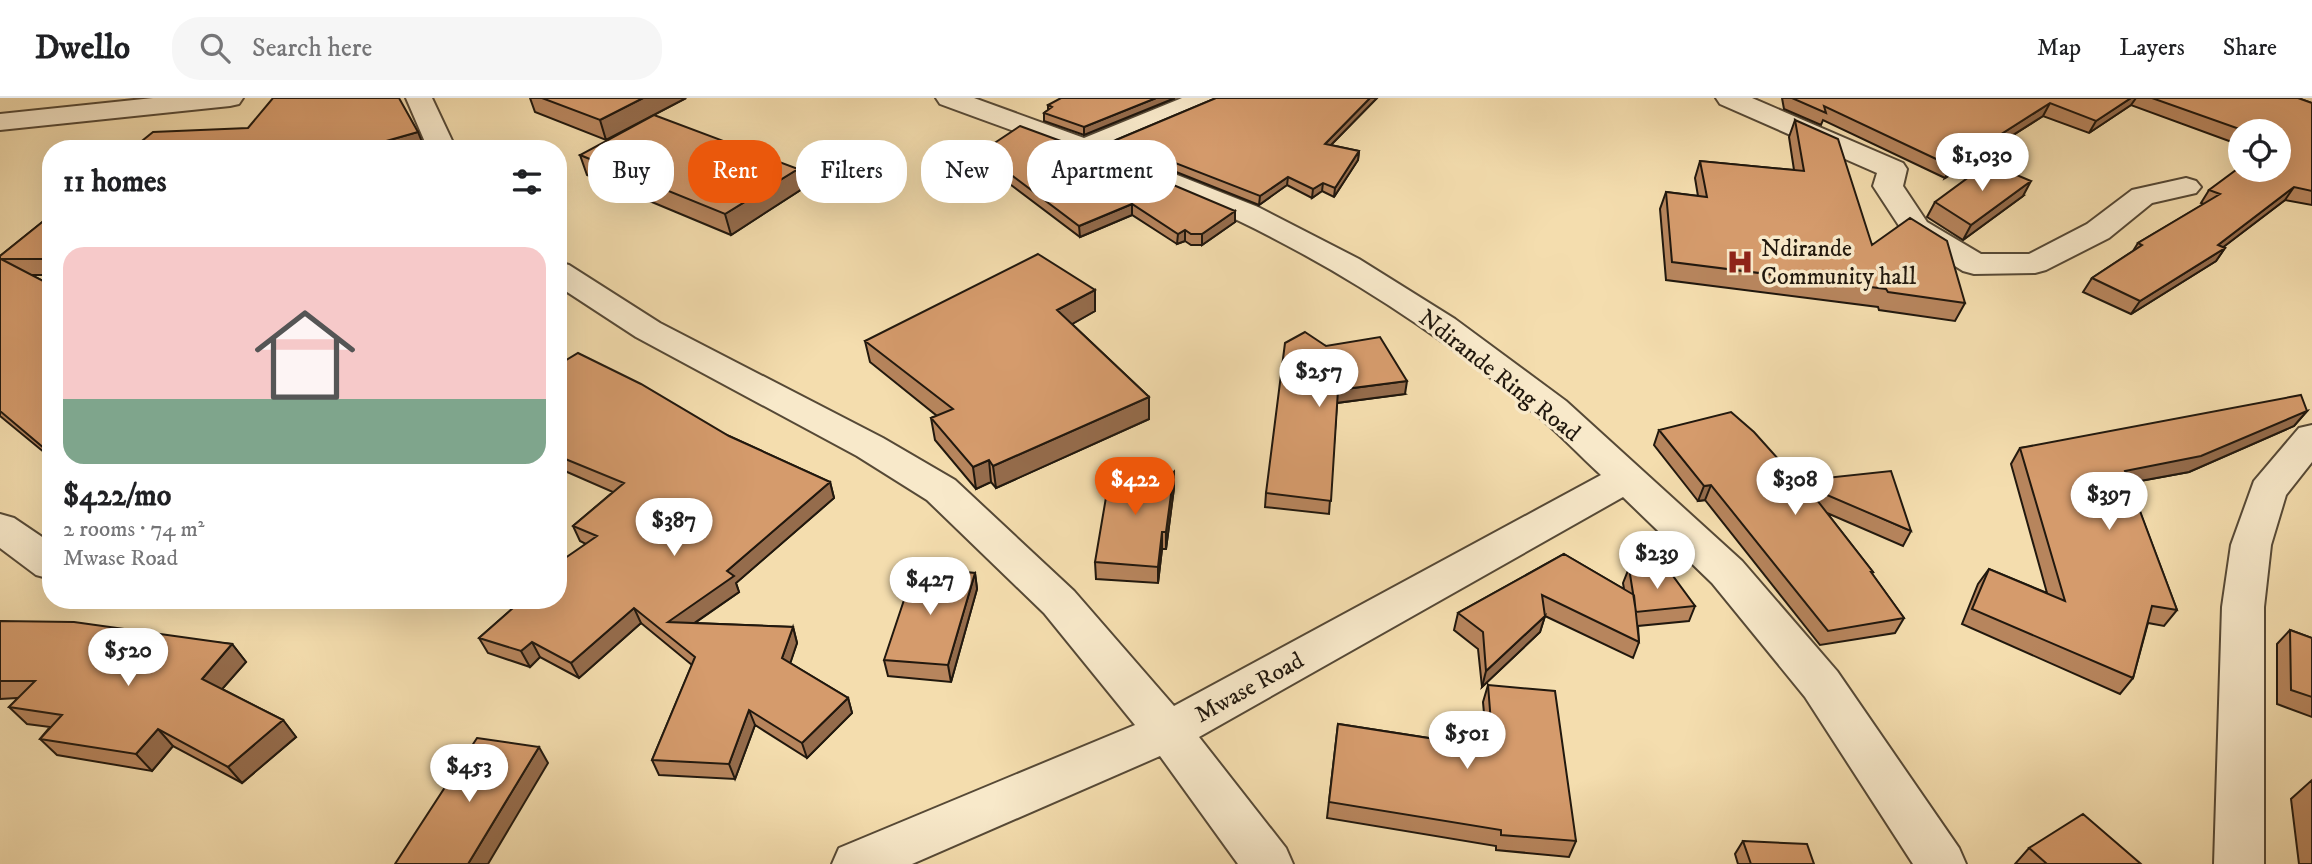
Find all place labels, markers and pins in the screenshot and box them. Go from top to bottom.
pin: $1,030 [1925,134,2039,193]
place label: Ndirande Community hall [1761,234,1917,292]
hospital icon: Ndirande Community hall [1725,247,1755,277]
pin: $257 [1278,350,1360,409]
pin: $422 [1094,458,1176,517]
pin: $308 [1754,458,1836,517]
pin: $397 [2068,472,2150,532]
pin: $387 [633,498,715,558]
pin: $239 [1616,532,1698,591]
pin: $427 [889,558,971,617]
pin: $520 [87,628,169,688]
pin: $501 [1426,712,1508,771]
pin: $453 [428,744,510,804]

